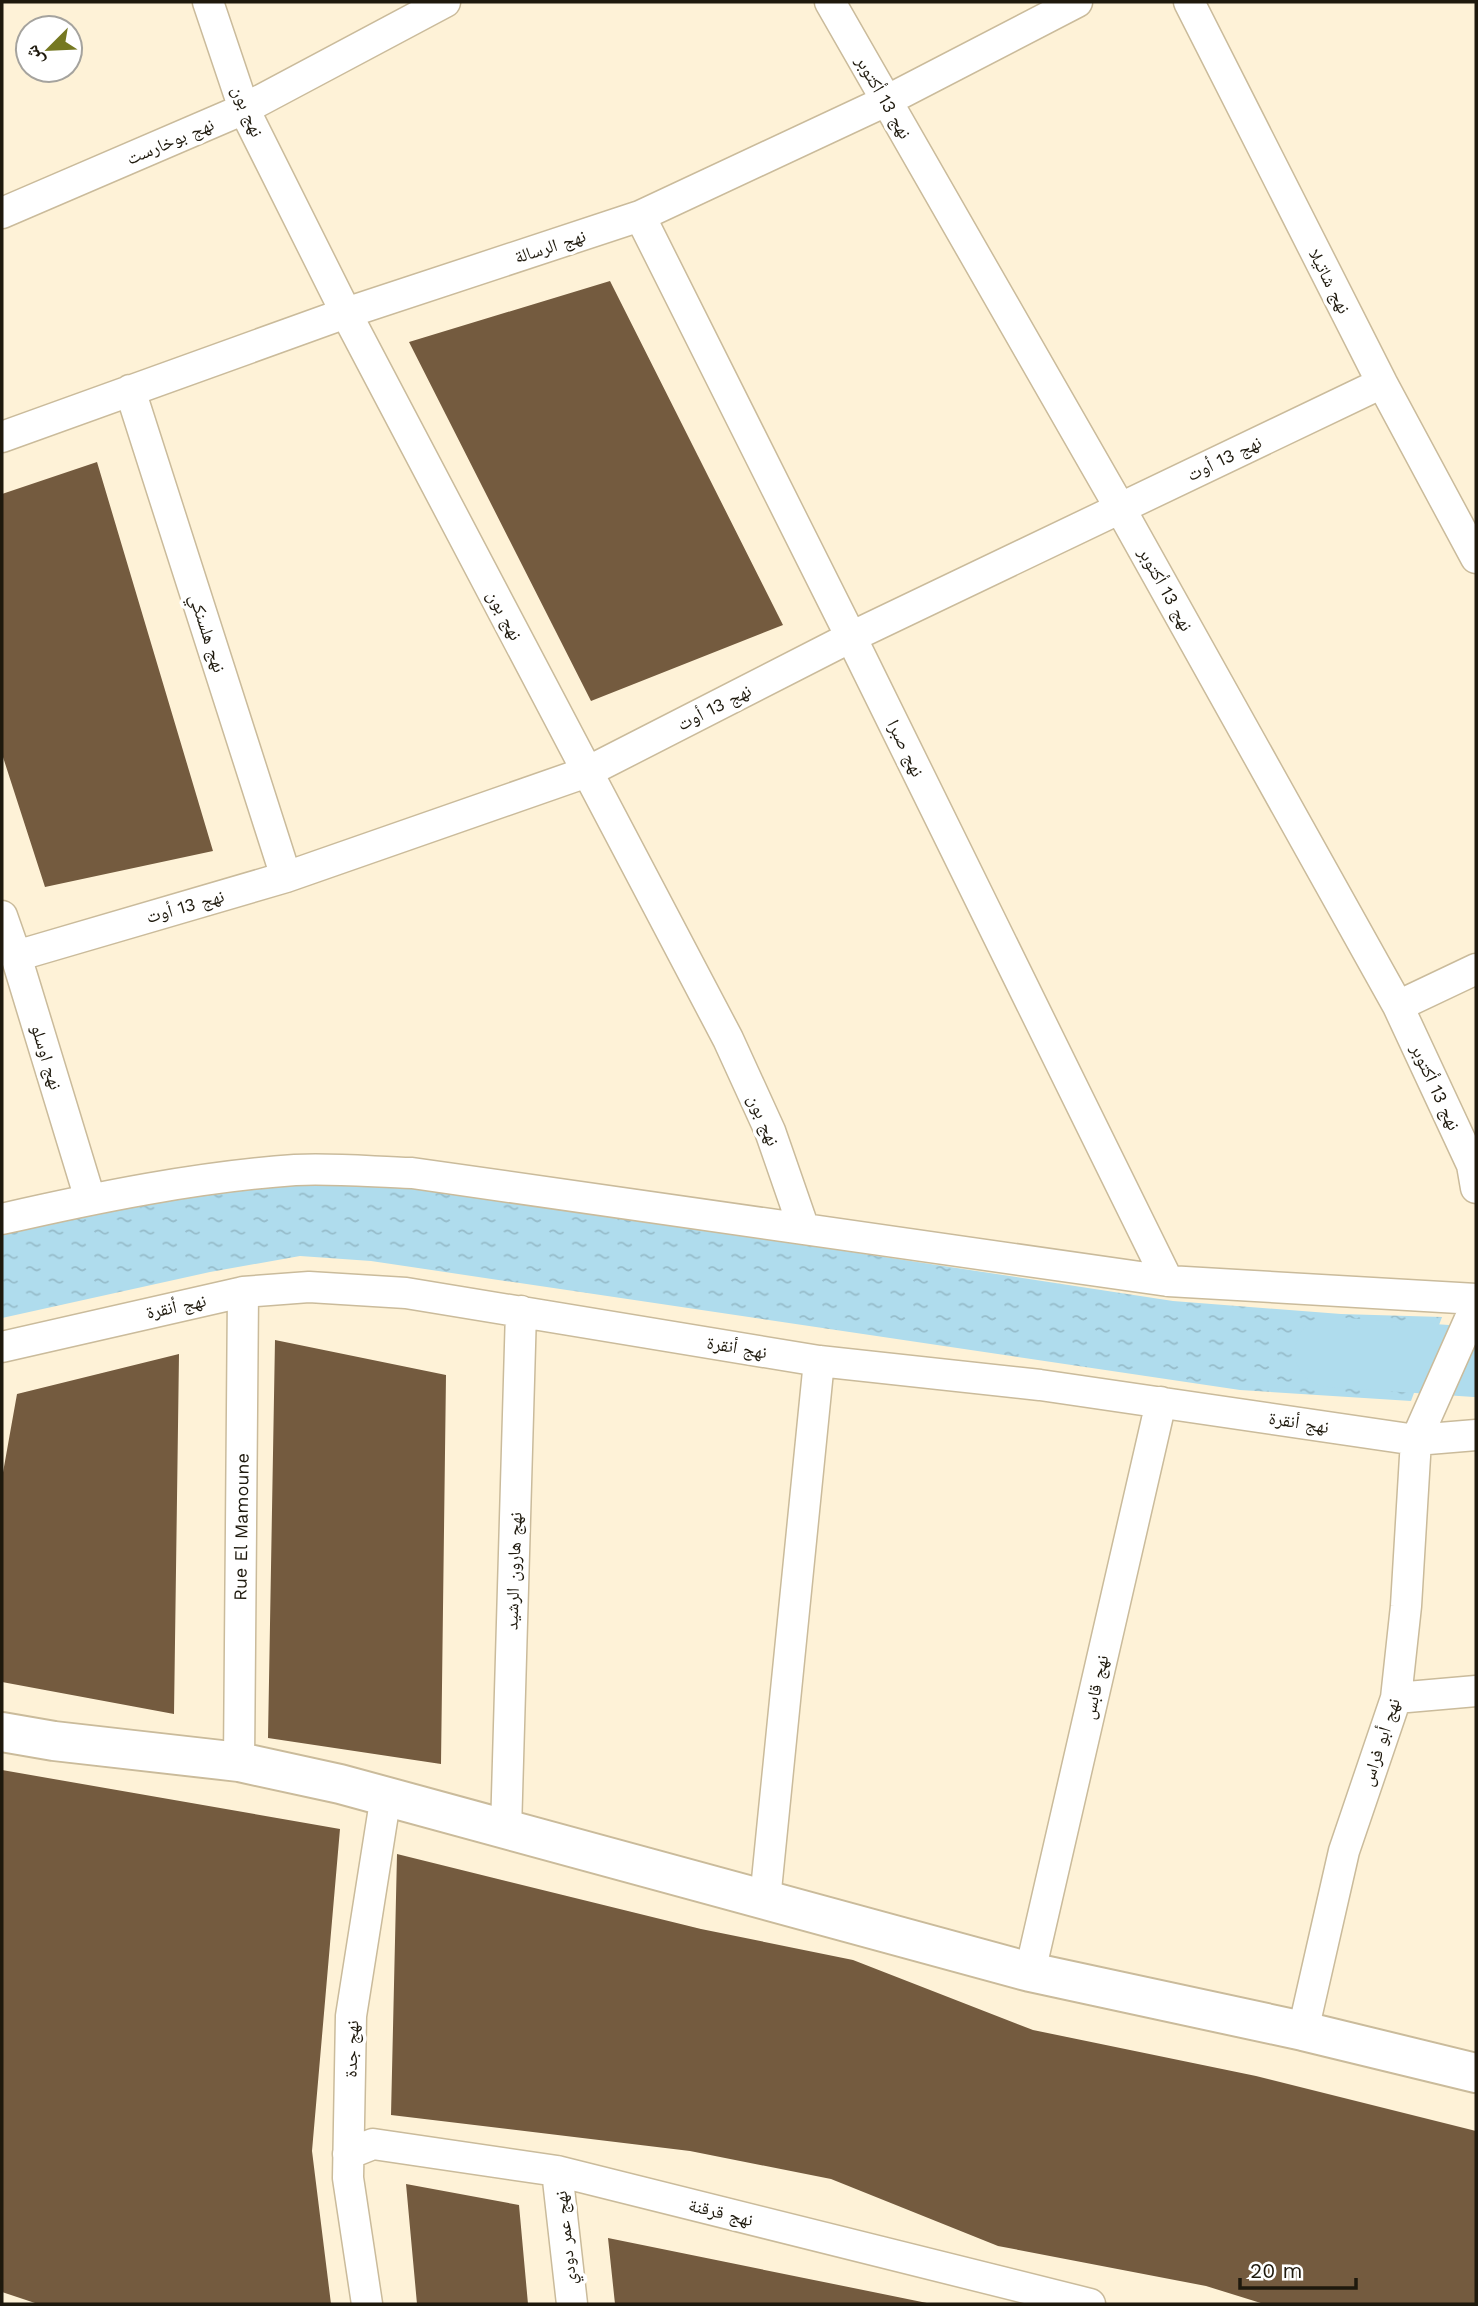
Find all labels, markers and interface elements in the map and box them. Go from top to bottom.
north arrow [14,14,84,84]
text: ش [19,42,49,70]
street label: نهج 13 أكتوبر [850,51,916,143]
street label: نهج بون [226,82,268,141]
street label: نهج بوخارست [123,113,218,171]
street label: نهج الرسالة [512,225,589,269]
street label: نهج شاتيلا [1303,245,1355,318]
street label: نهج 13 أوت [1183,431,1266,487]
street label: نهج 13 أكتوبر [1132,543,1198,636]
street label: نهج بون [481,586,527,645]
street label: نهج هلسنكي [181,591,231,676]
street label: نهج 13 أوت [674,679,755,736]
street label: نهج صبرا [881,716,929,781]
street label: نهج 13 أوت [144,885,227,929]
street label: نهج اوسلو [25,1022,67,1093]
street label: نهج 13 أكتوبر [1405,1040,1465,1134]
street label: نهج بون [742,1091,784,1150]
street label: نهج أنقرة [144,1289,208,1325]
street label: نهج أنقرة [705,1331,769,1365]
street label: نهج أنقرة [1267,1407,1331,1439]
street label: Rue El Mamoune [229,1453,253,1601]
street label: نهج هارون الرشيد [500,1512,528,1630]
street label: نهج قابس [1077,1653,1115,1722]
street label: نهج أبو فراس [1356,1695,1406,1789]
street label: نهج جدة [340,2020,364,2078]
street label: نهج عمر دودي [550,2189,585,2286]
street label: نهج قرقنة [686,2194,755,2232]
scale bar [1240,2246,1356,2290]
text: 20 m [1250,2258,1302,2283]

